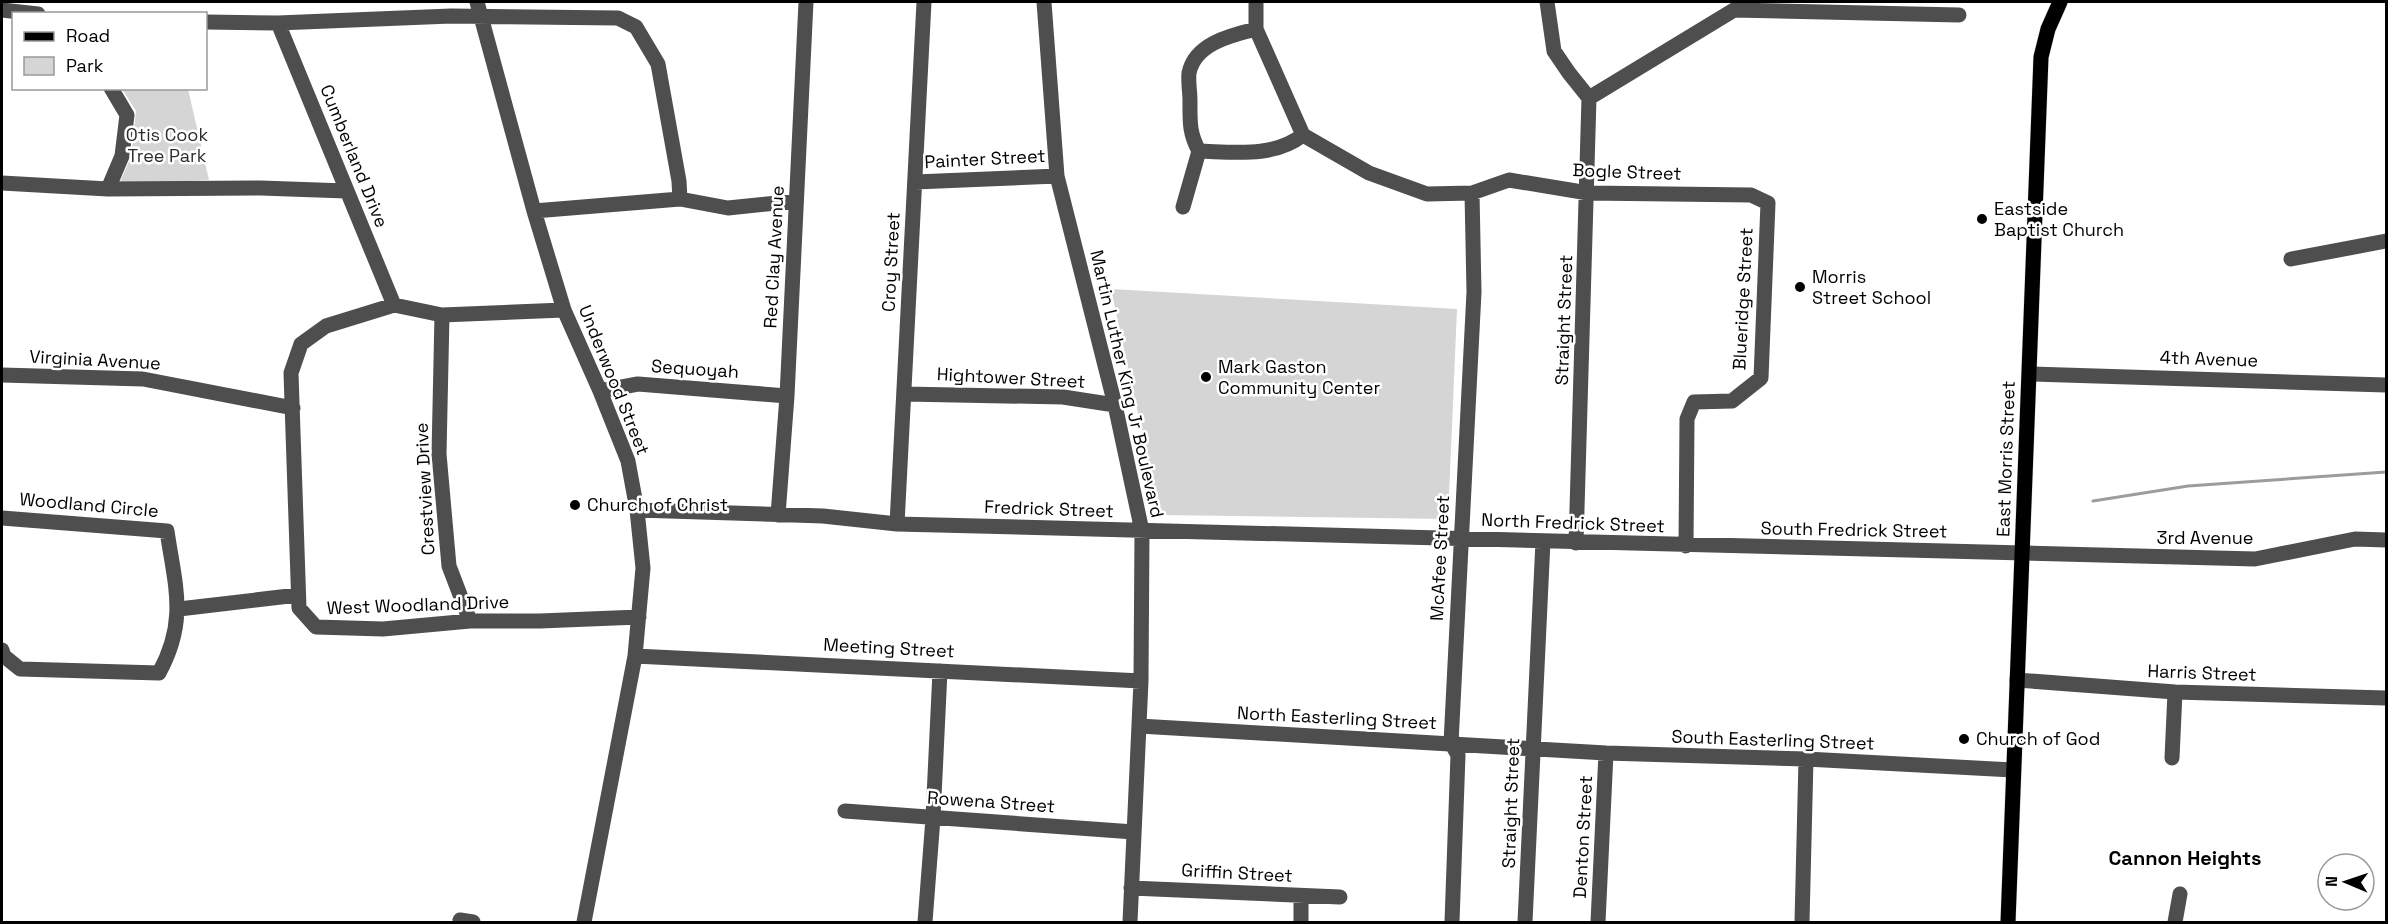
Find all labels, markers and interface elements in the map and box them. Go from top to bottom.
legend [12,12,207,90]
text: Road [66,24,110,47]
text: Park [66,54,104,77]
street label: Cumberland Drive [315,81,394,231]
park label: Otis Cook Tree Park [126,123,208,167]
street label: Painter Street [924,144,1046,173]
street label: Bogle Street [1572,158,1682,185]
street label: Red Clay Avenue [758,185,789,329]
place label: Eastside Baptist Church [1994,197,2124,241]
street label: Croy Street [876,212,905,312]
marker: Eastside Baptist Church [1975,212,1989,226]
street label: Blueridge Street [1727,227,1758,371]
street label: Martin Luther King Jr Boulevard [1085,248,1170,520]
street label: Straight Street [1550,254,1577,386]
place label: Morris Street School [1812,265,1931,309]
marker: Morris Street School [1793,280,1807,294]
street label: Underwood Street [574,301,655,458]
street label: Virginia Avenue [29,345,161,374]
street label: 4th Avenue [2159,345,2259,372]
street label: Sequoyah [650,354,740,383]
place label: Mark Gaston Community Center [1218,355,1380,399]
street label: Hightower Street [936,362,1086,393]
marker: Mark Gaston Community Center [1199,370,1213,384]
street label: East Morris Street [1991,380,2020,538]
street label: Crestview Drive [410,422,439,556]
street label: Woodland Circle [18,487,160,522]
place label: Church of Christ [587,493,728,516]
street label: Fredrick Street [984,495,1114,522]
street label: McAfee Street [1425,495,1454,621]
marker: Church of Christ [568,498,582,512]
street label: North Fredrick Street [1481,508,1665,537]
street label: South Fredrick Street [1760,516,1948,543]
street label: 3rd Avenue [2157,526,2253,549]
street label: West Woodland Drive [326,590,510,619]
street label: Meeting Street [823,633,955,662]
street label: Harris Street [2147,659,2257,686]
street label: North Easterling Street [1237,701,1437,734]
street label: South Easterling Street [1671,724,1875,755]
place label: Church of God [1976,727,2100,750]
marker: Church of God [1957,732,1971,746]
street label: Straight Street [1497,737,1524,869]
street label: Denton Street [1568,775,1597,899]
street label: Rowena Street [926,786,1056,817]
district label: Cannon Heights [2108,845,2262,871]
north arrow [2316,852,2376,912]
street label: Griffin Street [1181,858,1293,887]
text: N [2321,876,2342,887]

